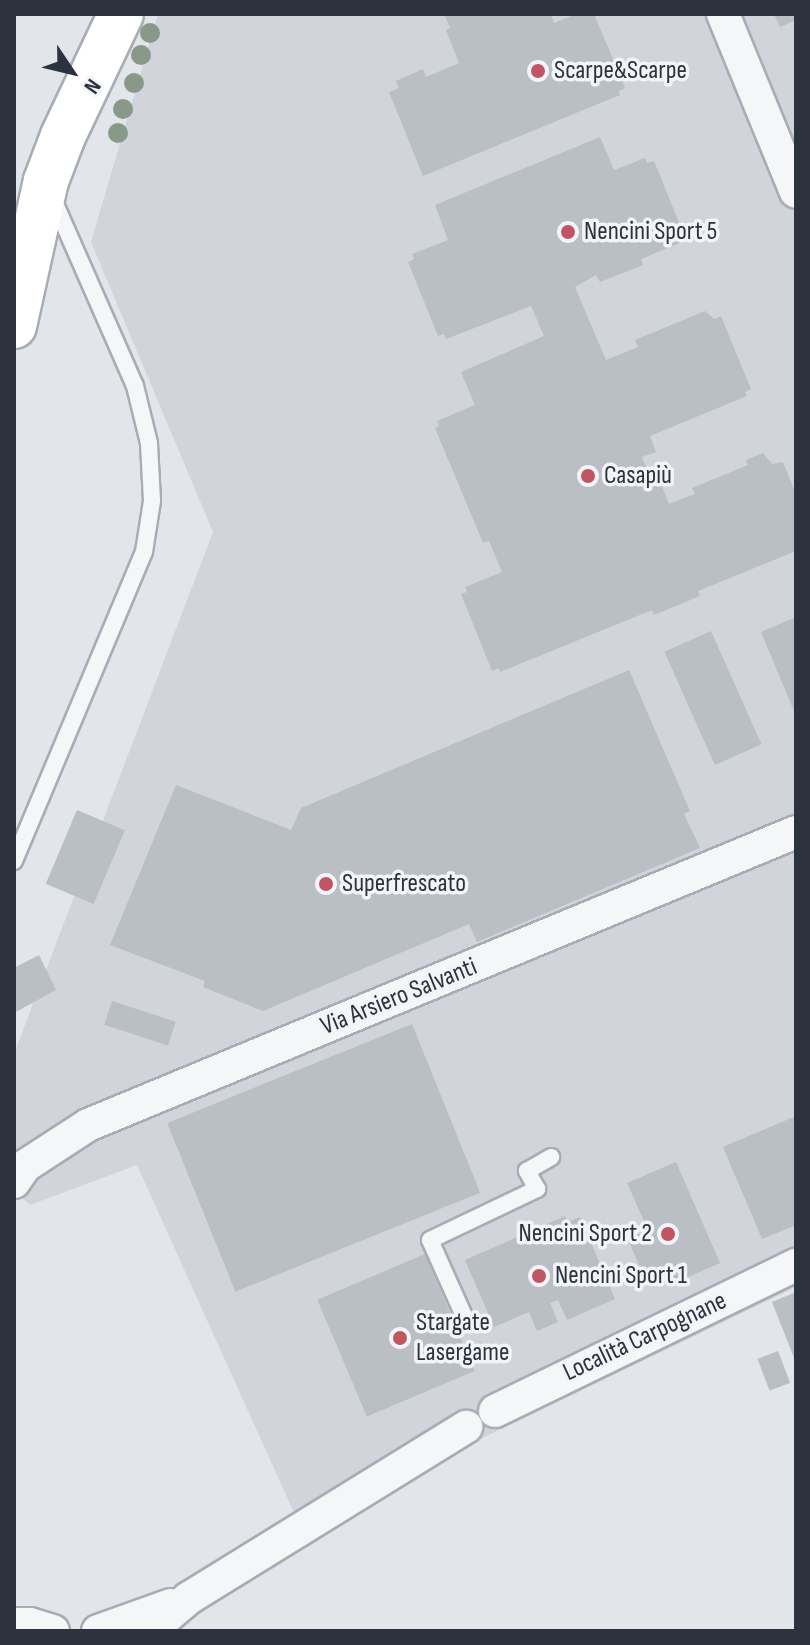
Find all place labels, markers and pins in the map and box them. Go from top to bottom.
place label: Scarpe&Scarpe [554,55,687,87]
marker: Scarpe&Scarpe [529,62,547,80]
place label: Nencini Sport 5 [584,216,717,248]
marker: Nencini Sport 5 [559,223,577,241]
place label: Casapiù [604,460,672,492]
marker: Casapiù [579,467,597,485]
place label: Superfrescato [342,868,466,900]
marker: Superfrescato [317,875,335,893]
place label: Nencini Sport 2 [519,1218,652,1250]
marker: Nencini Sport 2 [659,1225,677,1243]
place label: Nencini Sport 1 [555,1260,687,1292]
marker: Nencini Sport 1 [530,1267,548,1285]
place label: Stargate Lasergame [416,1307,509,1368]
marker: Stargate Lasergame [391,1329,409,1347]

